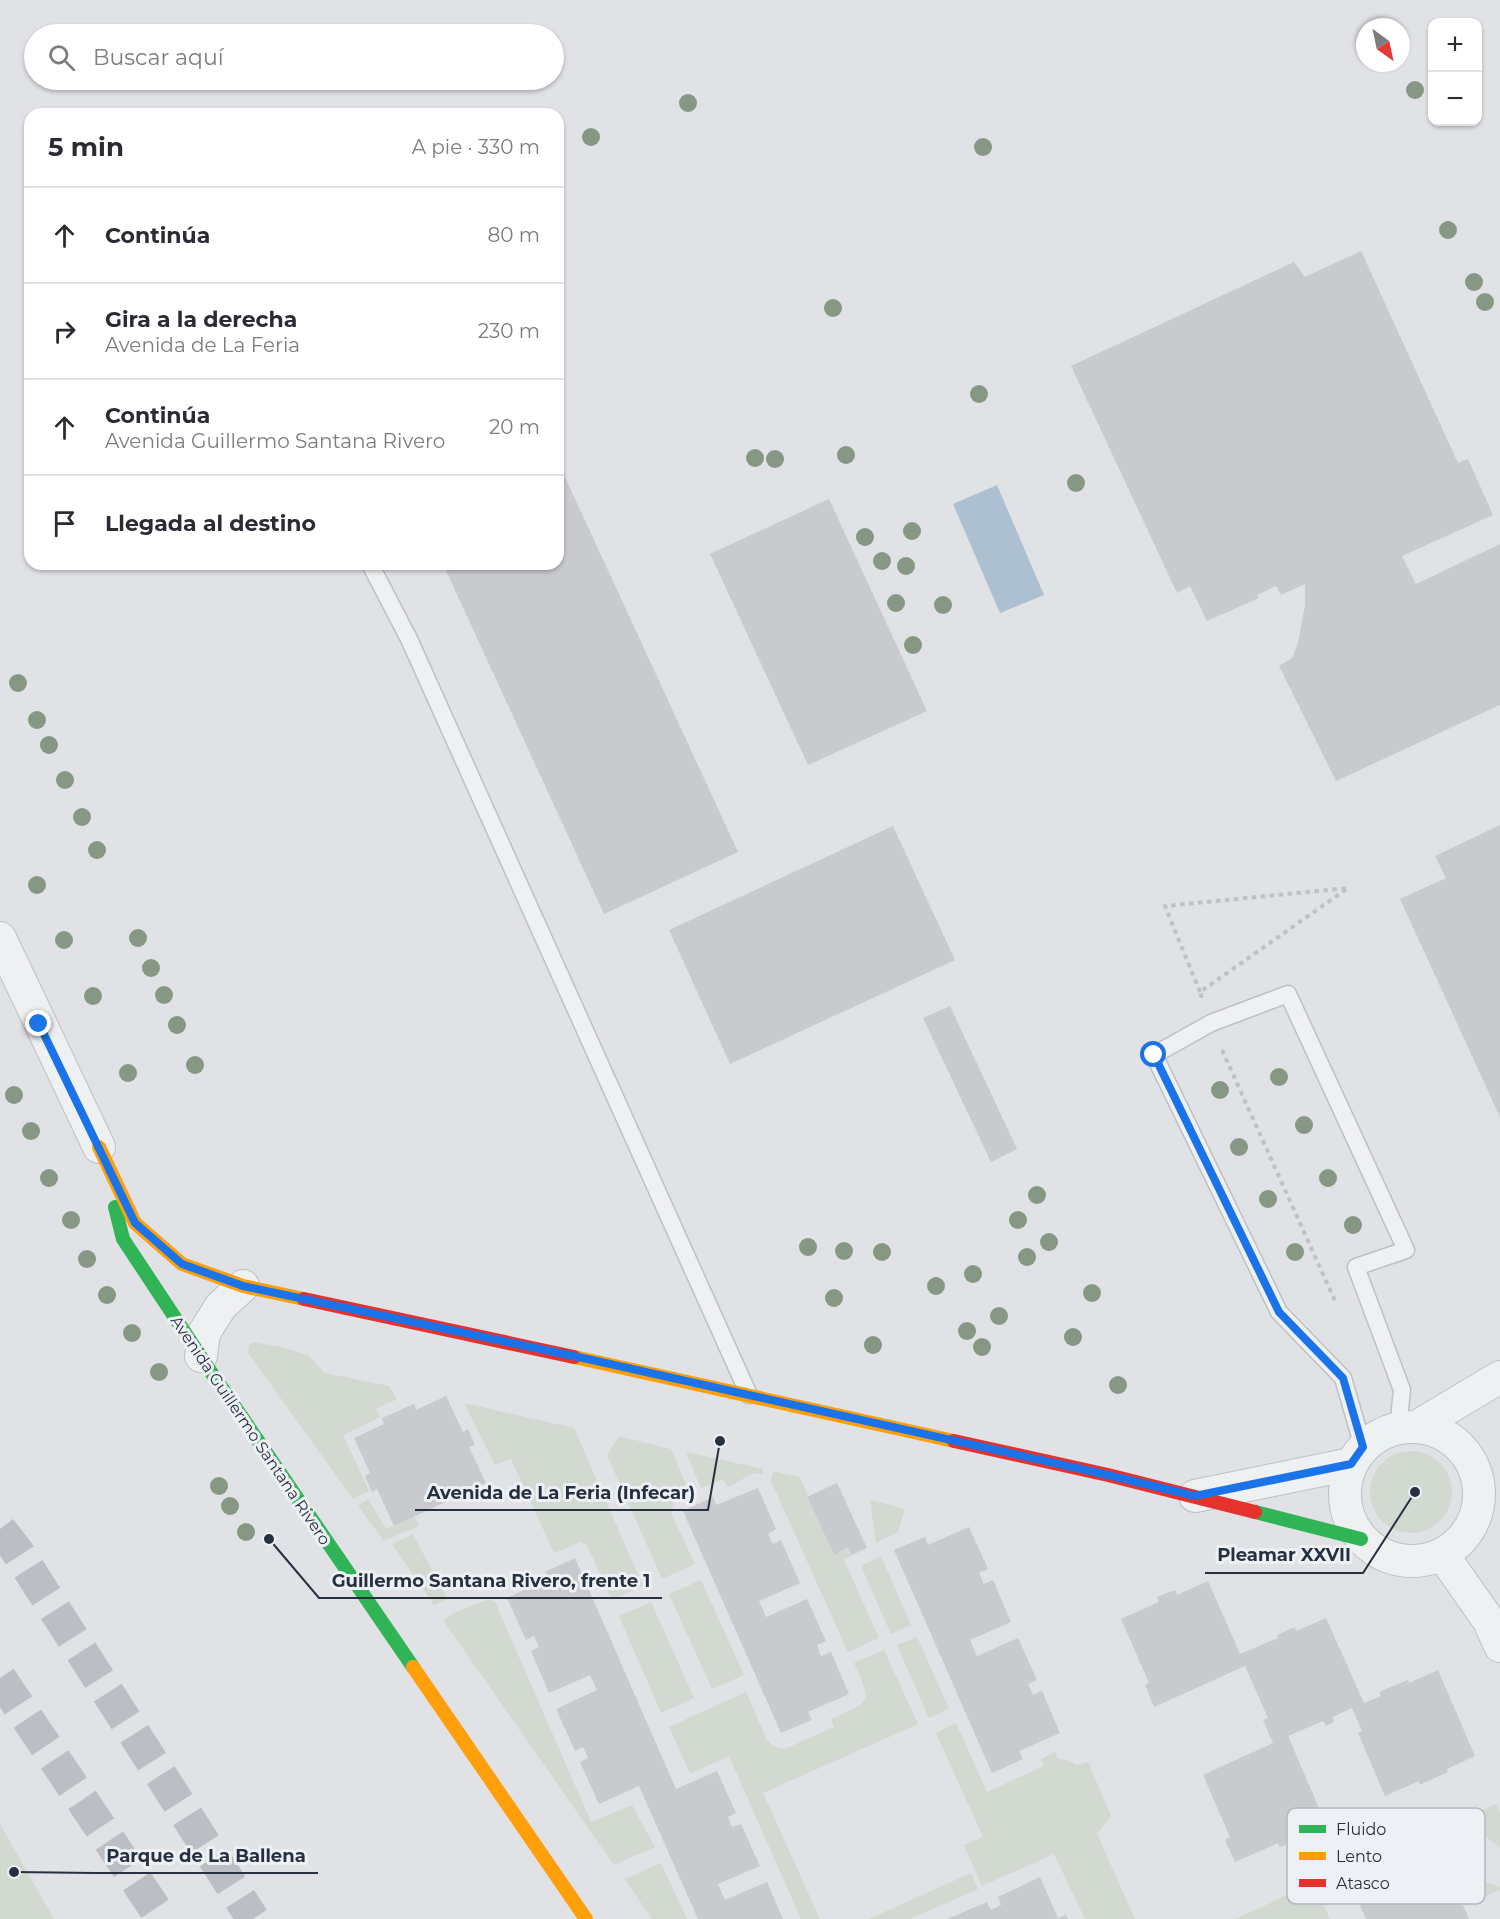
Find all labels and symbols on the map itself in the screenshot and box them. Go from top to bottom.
north arrow [1356,18,1410,72]
route end [25,1010,51,1036]
route start [1140,1041,1166,1067]
street label: Avenida Guillermo Santana Rivero [167,1312,335,1548]
callout: Avenida de La Feria (Infecar) [415,1474,708,1510]
text: Avenida de La Feria (Infecar) [426,1482,695,1504]
callout: Pleamar XXVII [1205,1537,1363,1573]
text: Pleamar XXVII [1217,1544,1351,1566]
callout: Guillermo Santana Rivero, frente 1 [319,1562,662,1598]
text: Guillermo Santana Rivero, frente 1 [332,1570,650,1592]
legend [1287,1808,1485,1904]
text: Fluido [1336,1820,1386,1839]
callout: Parque de La Ballena [94,1837,318,1873]
text: Parque de La Ballena [106,1845,306,1867]
text: Lento [1336,1847,1382,1866]
text: Atasco [1336,1874,1390,1893]

